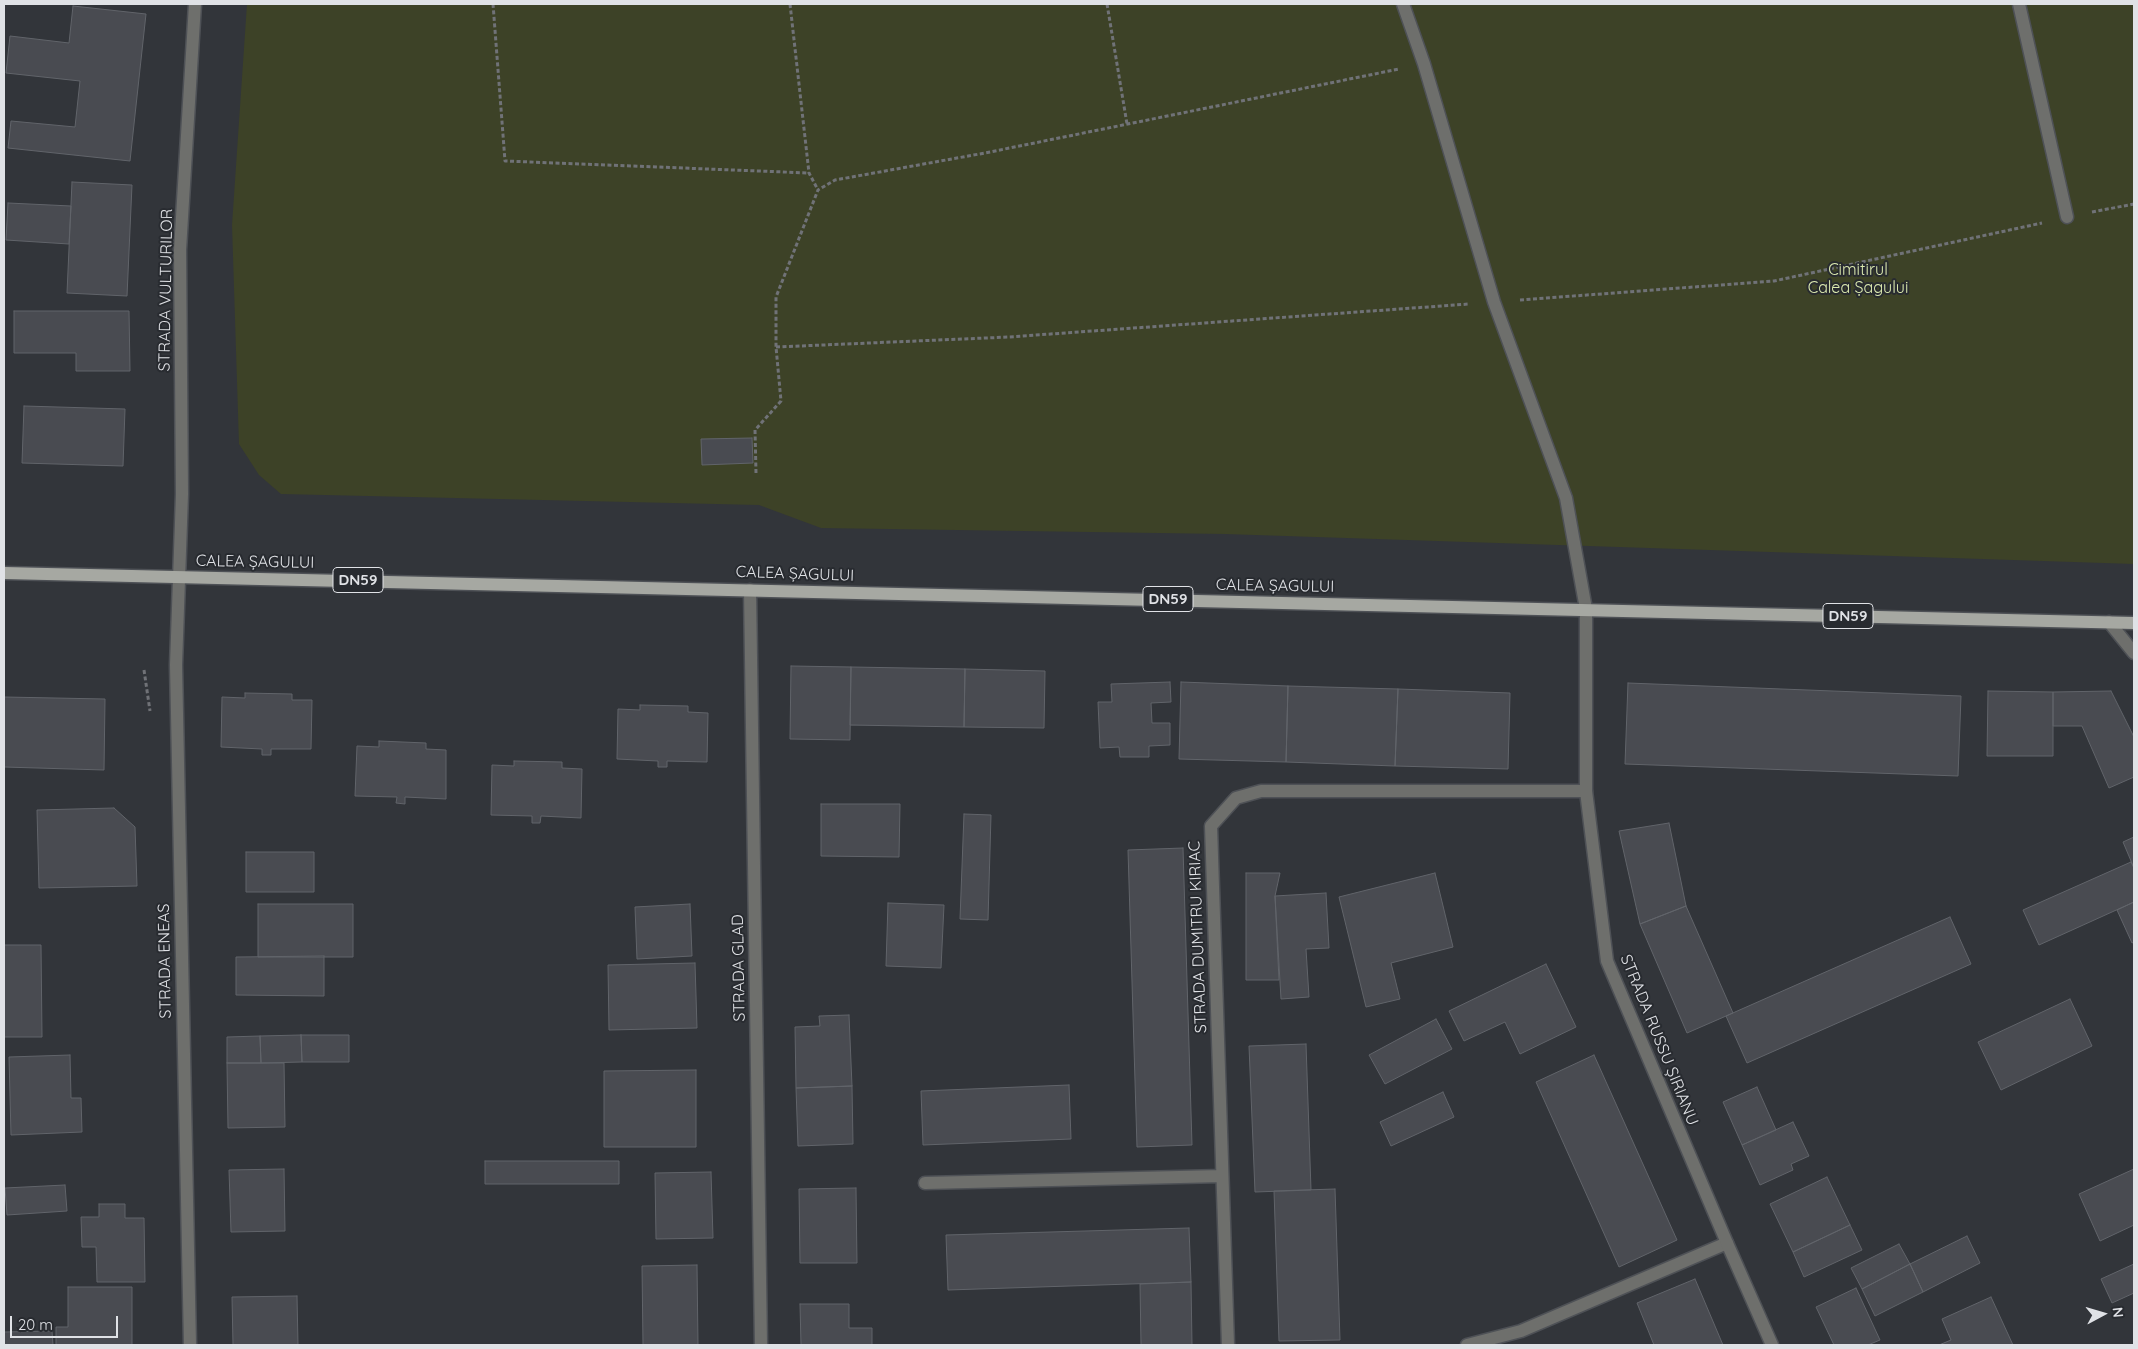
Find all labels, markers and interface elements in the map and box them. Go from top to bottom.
street label: STRADA VULTURILOR [155,209,177,371]
park label: Cimitirul Calea Șagului [1808,260,1908,298]
street label: CALEA ȘAGULUI [196,551,314,573]
street label: CALEA ȘAGULUI [735,562,855,586]
road number: DN59 [333,568,383,592]
street label: CALEA ȘAGULUI [1216,575,1334,597]
road number: DN59 [1143,586,1193,612]
road number: DN59 [1823,604,1873,628]
street label: STRADA DUMITRU KIRIAC [1185,841,1211,1033]
street label: STRADA ENEAS [154,903,176,1019]
street label: STRADA GLAD [728,914,750,1022]
street label: STRADA RUSSU ȘIRIANU [1616,952,1702,1128]
north arrow [2078,1289,2128,1339]
scale bar [12,1306,120,1338]
text: N [2108,1306,2127,1318]
text: 20 m [18,1315,53,1334]

